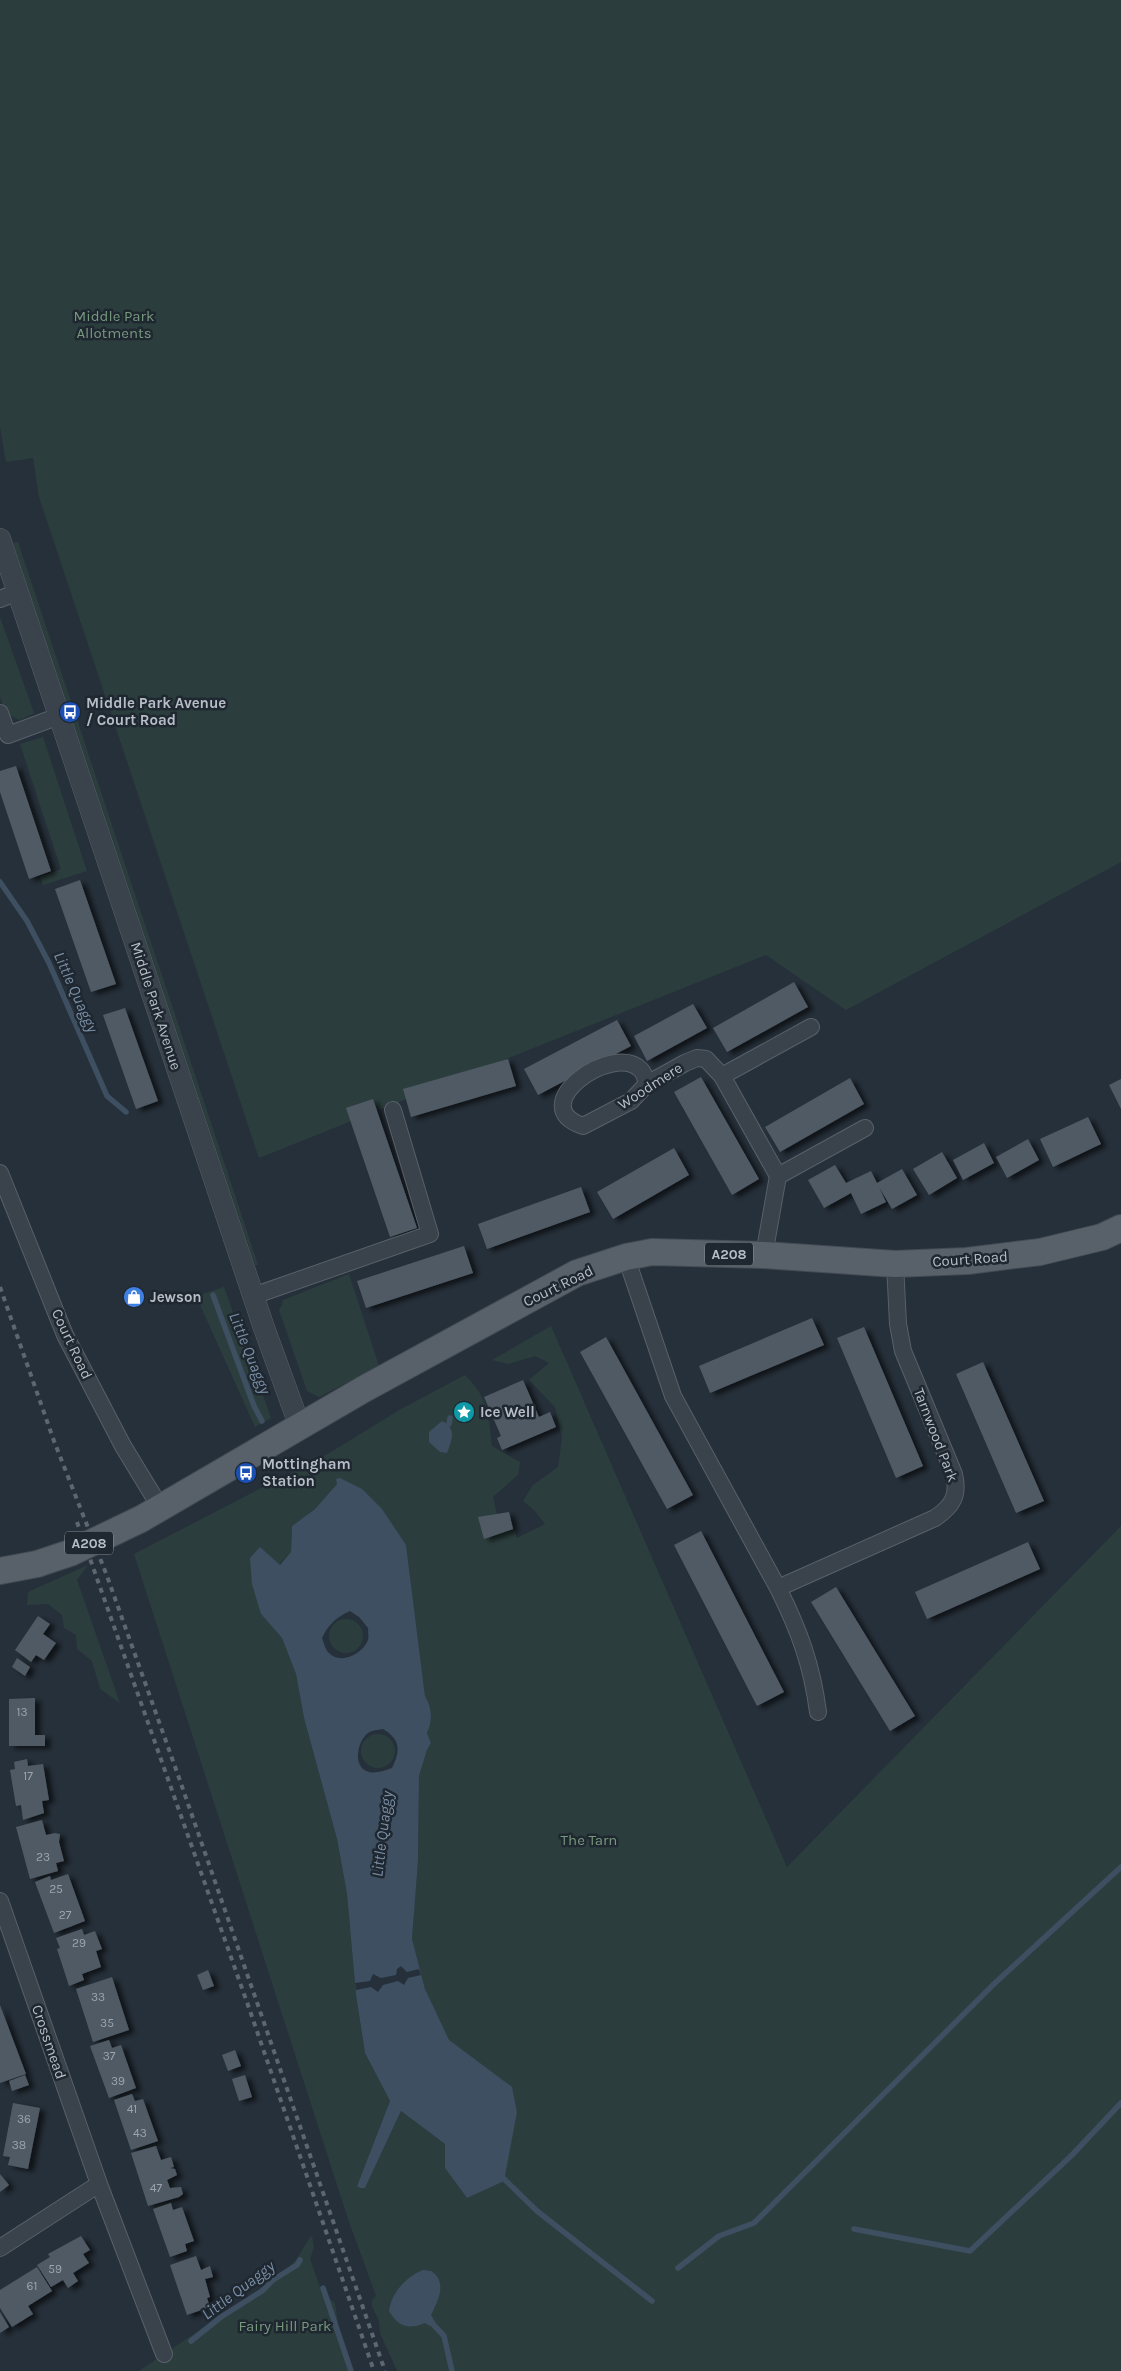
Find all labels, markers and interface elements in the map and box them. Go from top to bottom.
park label: Middle Park Allotments [74,307,154,342]
place label: Middle Park Avenue / Court Road [86,694,226,729]
bus stop icon: Middle Park Avenue / Court Road [58,700,82,724]
street label: Middle Park Avenue [127,940,185,1072]
water label: Little Quaggy [50,949,103,1036]
street label: Woodmere [614,1059,686,1113]
road number: A208 [705,1242,753,1266]
street label: Court Road [932,1247,1008,1271]
street label: Court Road [520,1261,596,1311]
shop icon: Jewson [122,1285,146,1309]
place label: Jewson [150,1288,202,1306]
street label: Court Road [48,1306,96,1382]
water label: Little Quaggy [225,1309,275,1398]
street label: Tarnwood Park [910,1386,962,1484]
place icon: Ice Well [452,1400,476,1424]
place label: Ice Well [480,1403,535,1421]
place label: Mottingham Station [262,1455,351,1490]
bus stop icon: Mottingham Station [234,1461,258,1485]
road number: A208 [65,1532,113,1555]
house number: 13 [16,1705,28,1719]
house number: 17 [23,1769,33,1783]
water label: Little Quaggy [367,1789,397,1878]
park label: The Tarn [561,1831,617,1849]
house number: 23 [36,1850,50,1864]
house number: 25 [49,1882,63,1896]
house number: 27 [59,1908,72,1922]
house number: 29 [72,1936,86,1950]
house number: 33 [91,1990,105,2004]
street label: Crossmead [28,2002,70,2082]
house number: 35 [100,2016,114,2030]
house number: 37 [103,2049,116,2063]
house number: 39 [111,2074,125,2088]
house number: 41 [127,2102,137,2116]
house number: 36 [17,2112,31,2126]
house number: 43 [133,2126,147,2140]
house number: 38 [12,2138,26,2152]
house number: 47 [150,2181,163,2195]
water label: Little Quaggy [198,2256,279,2324]
house number: 59 [48,2262,62,2276]
house number: 61 [27,2279,37,2293]
park label: Fairy Hill Park [238,2317,332,2335]

